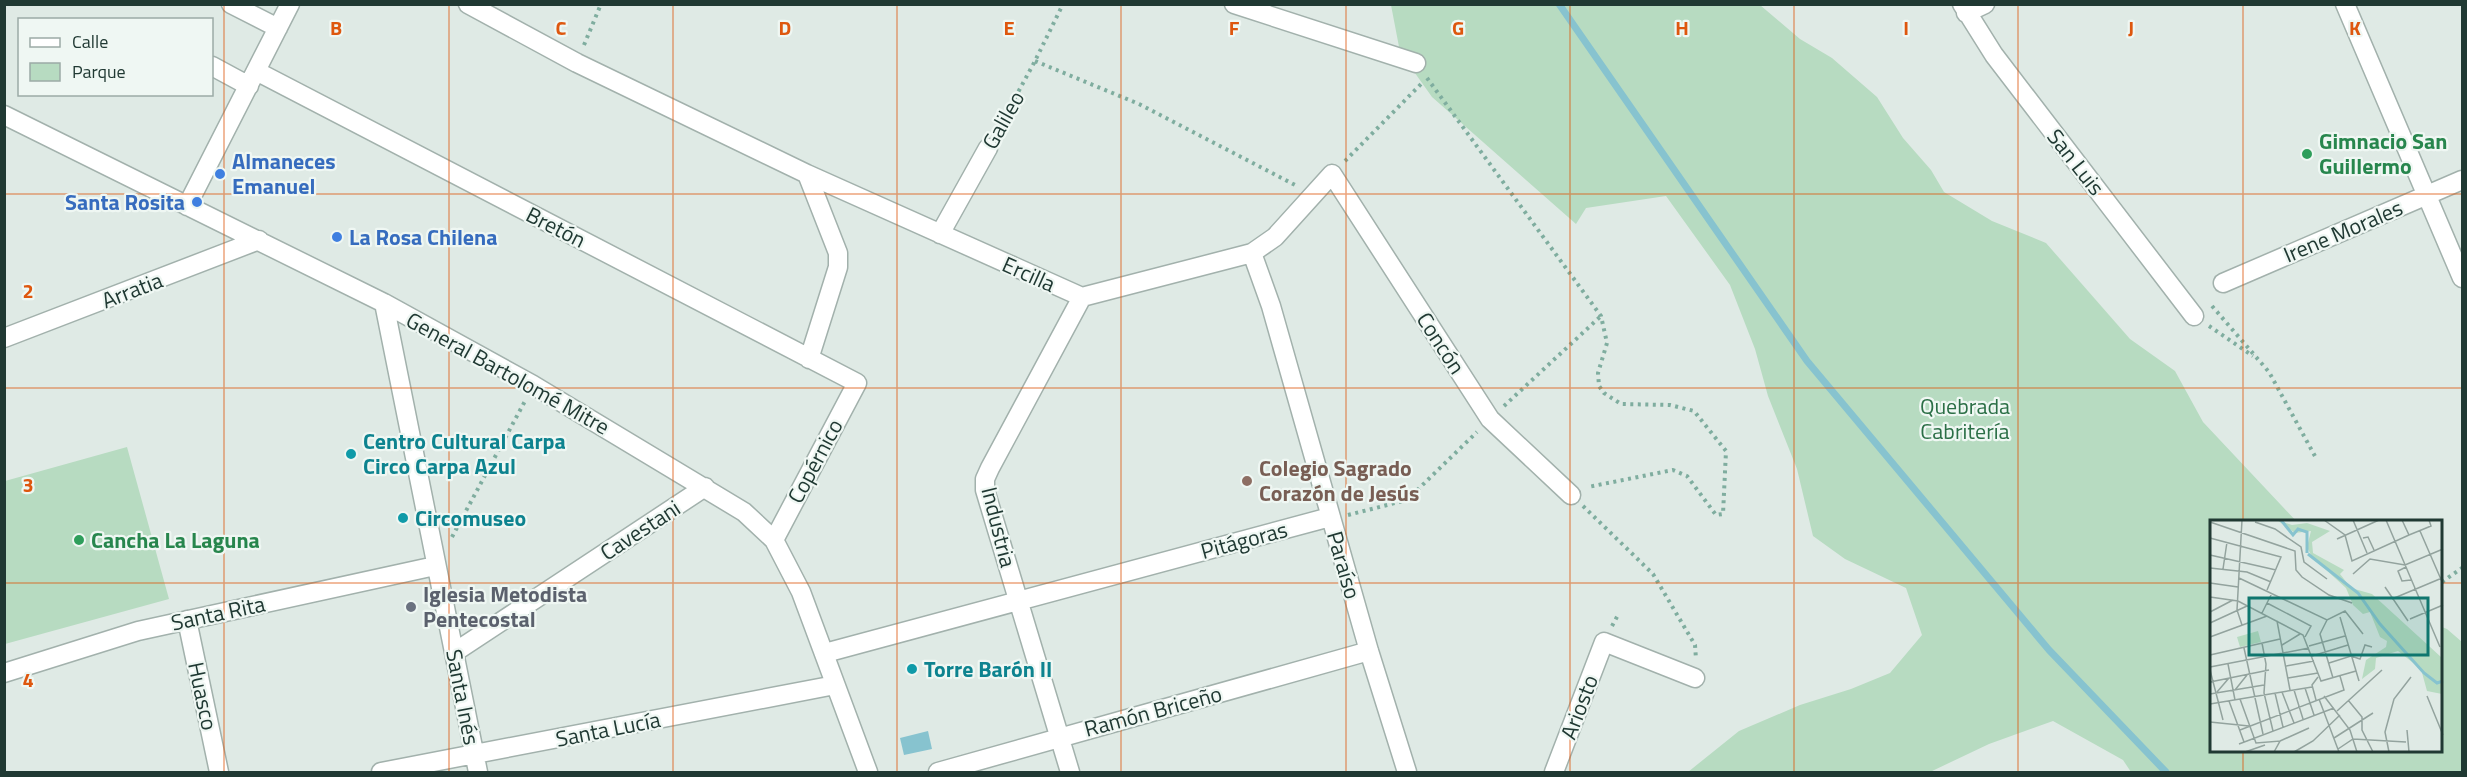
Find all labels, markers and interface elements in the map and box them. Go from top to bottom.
text: B [330,12,342,43]
text: C [556,12,567,43]
text: D [779,12,791,43]
text: E [1003,12,1015,43]
text: F [1229,12,1240,43]
text: G [1452,12,1464,43]
text: H [1675,12,1689,43]
text: I [1903,12,1909,43]
text: J [2128,12,2134,43]
text: K [2349,12,2361,43]
legend [18,18,213,96]
text: Calle [72,28,108,55]
text: Parque [72,58,126,85]
street label: Galileo [973,85,1033,155]
street label: San Luis [2039,121,2113,203]
place label: Gimnacio San Guillermo [2319,124,2447,183]
place label: Almaneces Emanuel [232,144,336,203]
marker: Gimnacio San Guillermo [2300,147,2314,161]
marker: Almaneces Emanuel [213,167,227,181]
place label: Santa Rosita [65,185,185,219]
street label: Irene Morales [2278,191,2408,271]
marker: Santa Rosita [190,195,204,209]
street label: Bretón [520,198,592,256]
place label: La Rosa Chilena [349,220,497,254]
marker: La Rosa Chilena [330,230,344,244]
street label: Ercilla [997,247,1061,301]
street label: Arratia [97,263,167,317]
text: 2 [22,275,34,306]
street label: General Bartolomé Mitre [400,303,616,443]
street label: Concón [1408,305,1474,381]
park label: Quebrada Cabritería [1920,389,2010,448]
street label: Copérnico [779,413,851,509]
place label: Centro Cultural Carpa Circo Carpa Azul [363,424,566,483]
marker: Centro Cultural Carpa Circo Carpa Azul [344,447,358,461]
place label: Colegio Sagrado Corazón de Jesús [1259,451,1419,510]
text: 3 [22,469,34,500]
marker: Colegio Sagrado Corazón de Jesús [1240,474,1254,488]
street label: Industria [973,483,1025,571]
street label: Cavestani [593,491,687,569]
place label: Circomuseo [415,501,526,535]
marker: Circomuseo [396,511,410,525]
street label: Pitágoras [1197,512,1291,568]
inset map [2210,520,2443,753]
place label: Cancha La Laguna [91,523,260,557]
street label: Paraíso [1318,527,1370,603]
marker: Cancha La Laguna [72,533,86,547]
place label: Iglesia Metodista Pentecostal [423,577,587,636]
street label: Santa Rita [168,586,268,640]
marker: Iglesia Metodista Pentecostal [404,600,418,614]
street label: Santa Inés [437,646,489,748]
place label: Torre Barón II [924,652,1052,686]
street label: Huasco [179,659,227,733]
marker: Torre Barón II [905,662,919,676]
text: 4 [22,664,34,695]
street label: Ariosto [1551,670,1607,744]
street label: Ramón Briceño [1080,676,1226,746]
street label: Santa Lucía [553,702,663,756]

